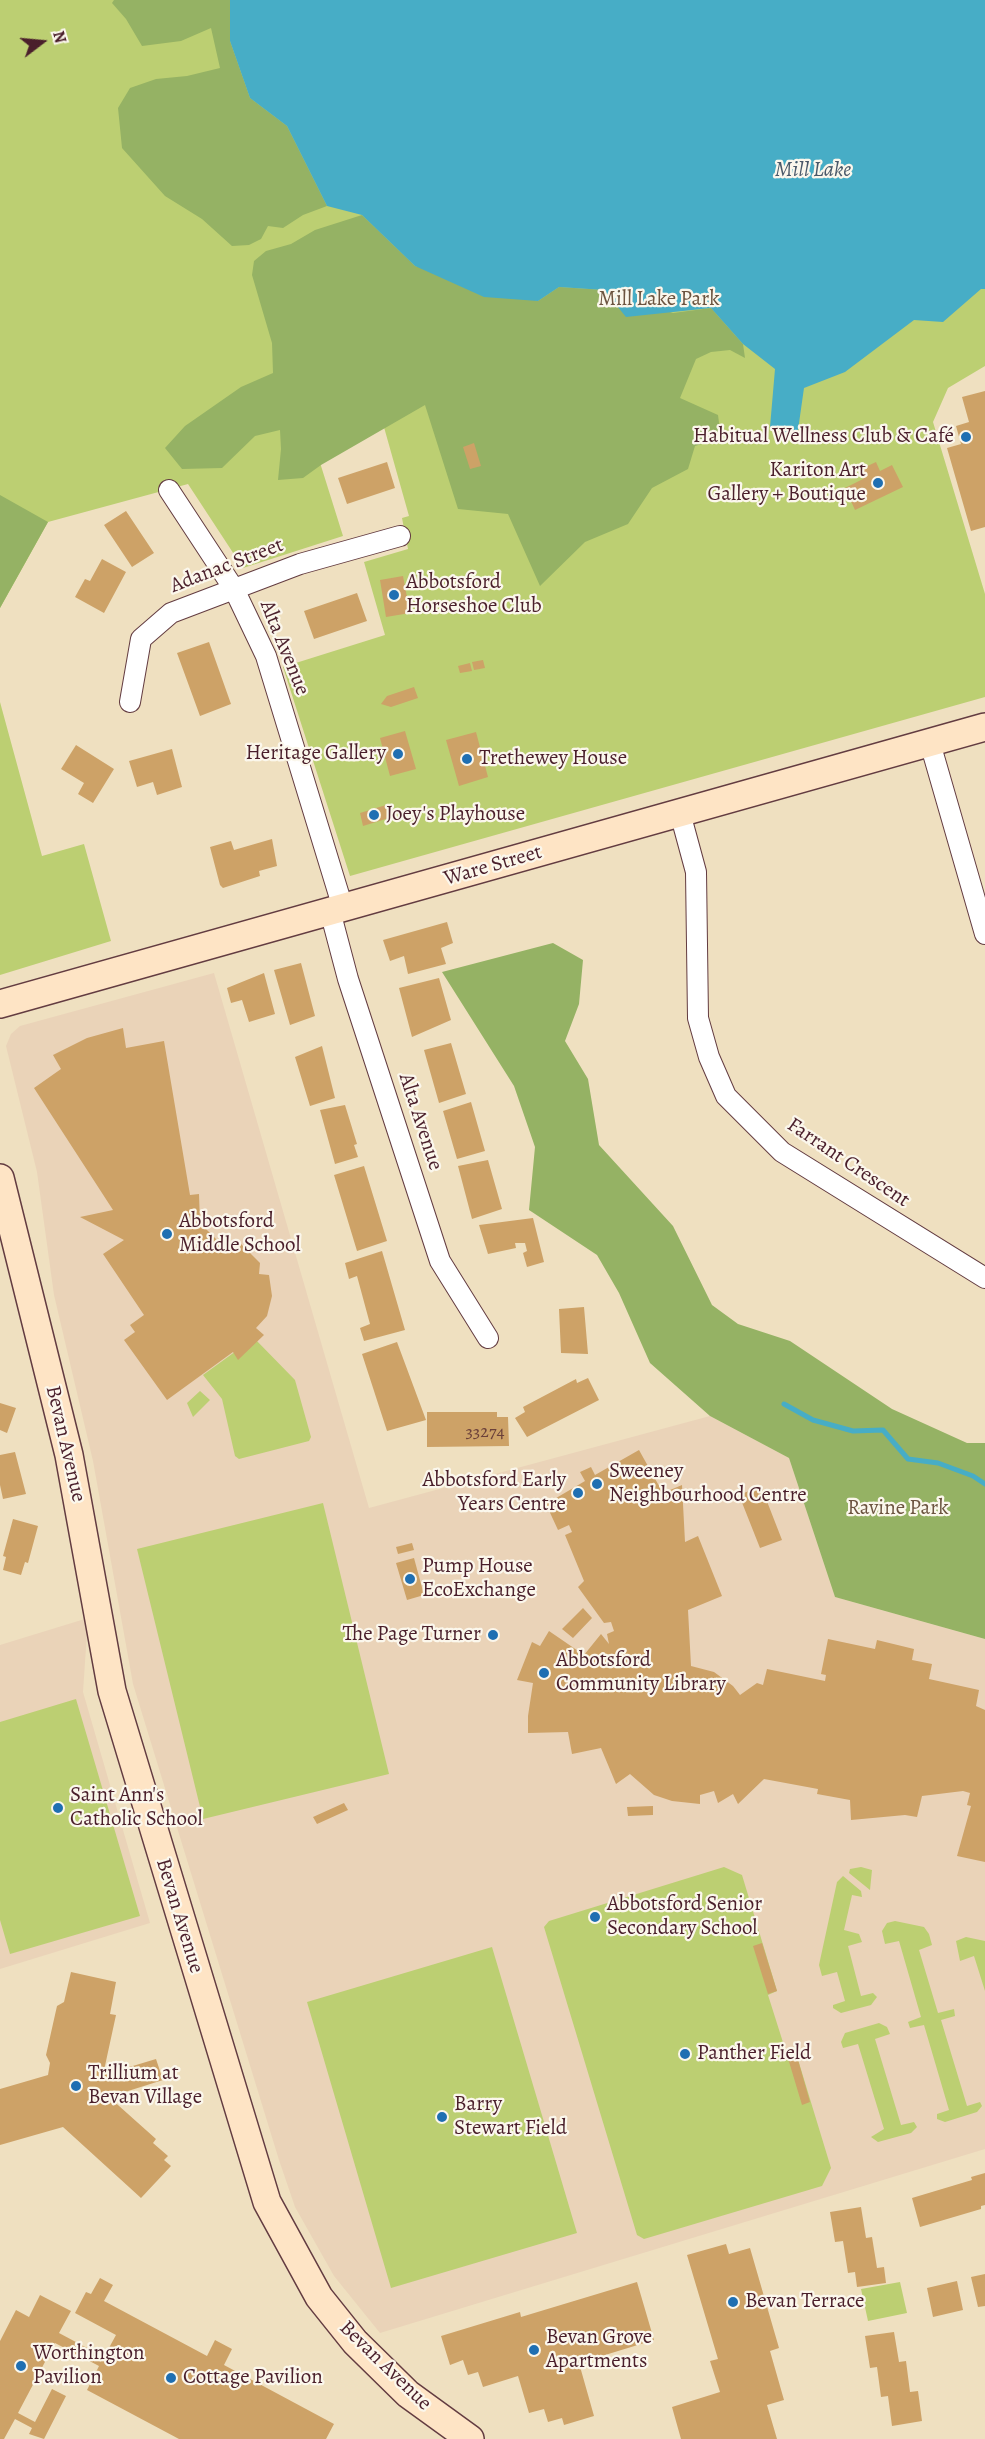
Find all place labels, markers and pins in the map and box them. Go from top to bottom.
place label: Habitual Wellness Club & Café [693,424,954,450]
marker: Habitual Wellness Club & Café [959,430,973,444]
place label: Kariton Art Gallery + Boutique [707,458,866,508]
marker: Kariton Art Gallery + Boutique [871,476,885,490]
place label: Abbotsford Horseshoe Club [406,570,542,620]
marker: Abbotsford Horseshoe Club [387,588,401,602]
place label: Heritage Gallery [245,741,386,767]
place label: Trethewey House [479,746,627,772]
marker: Heritage Gallery [391,747,405,761]
marker: Trethewey House [460,752,474,766]
place label: Joey's Playhouse [386,802,525,828]
marker: Joey's Playhouse [367,808,381,822]
place label: Abbotsford Middle School [179,1209,301,1259]
marker: Abbotsford Middle School [160,1227,174,1241]
place label: Sweeney Neighbourhood Centre [609,1459,807,1509]
place label: Abbotsford Early Years Centre [422,1468,566,1518]
marker: Sweeney Neighbourhood Centre [590,1477,604,1491]
marker: Abbotsford Early Years Centre [571,1486,585,1500]
place label: Pump House EcoExchange [422,1554,536,1604]
marker: Pump House EcoExchange [403,1572,417,1586]
place label: The Page Turner [342,1622,481,1648]
marker: The Page Turner [486,1628,500,1642]
place label: Abbotsford Community Library [556,1648,726,1698]
marker: Abbotsford Community Library [537,1666,551,1680]
place label: Saint Ann's Catholic School [70,1783,203,1833]
marker: Saint Ann's Catholic School [51,1801,65,1815]
place label: Abbotsford Senior Secondary School [607,1892,762,1942]
marker: Abbotsford Senior Secondary School [588,1910,602,1924]
place label: Panther Field [697,2041,811,2067]
marker: Panther Field [678,2047,692,2061]
place label: Trillium at Bevan Village [88,2061,202,2111]
marker: Trillium at Bevan Village [69,2079,83,2093]
place label: Barry Stewart Field [454,2092,567,2142]
marker: Barry Stewart Field [435,2110,449,2124]
place label: Bevan Terrace [745,2289,864,2315]
marker: Bevan Terrace [726,2295,740,2309]
place label: Bevan Grove Apartments [546,2325,652,2375]
place label: Worthington Pavilion [33,2341,144,2391]
marker: Bevan Grove Apartments [527,2343,541,2357]
marker: Worthington Pavilion [14,2359,28,2373]
place label: Cottage Pavilion [183,2365,323,2391]
marker: Cottage Pavilion [164,2371,178,2385]

